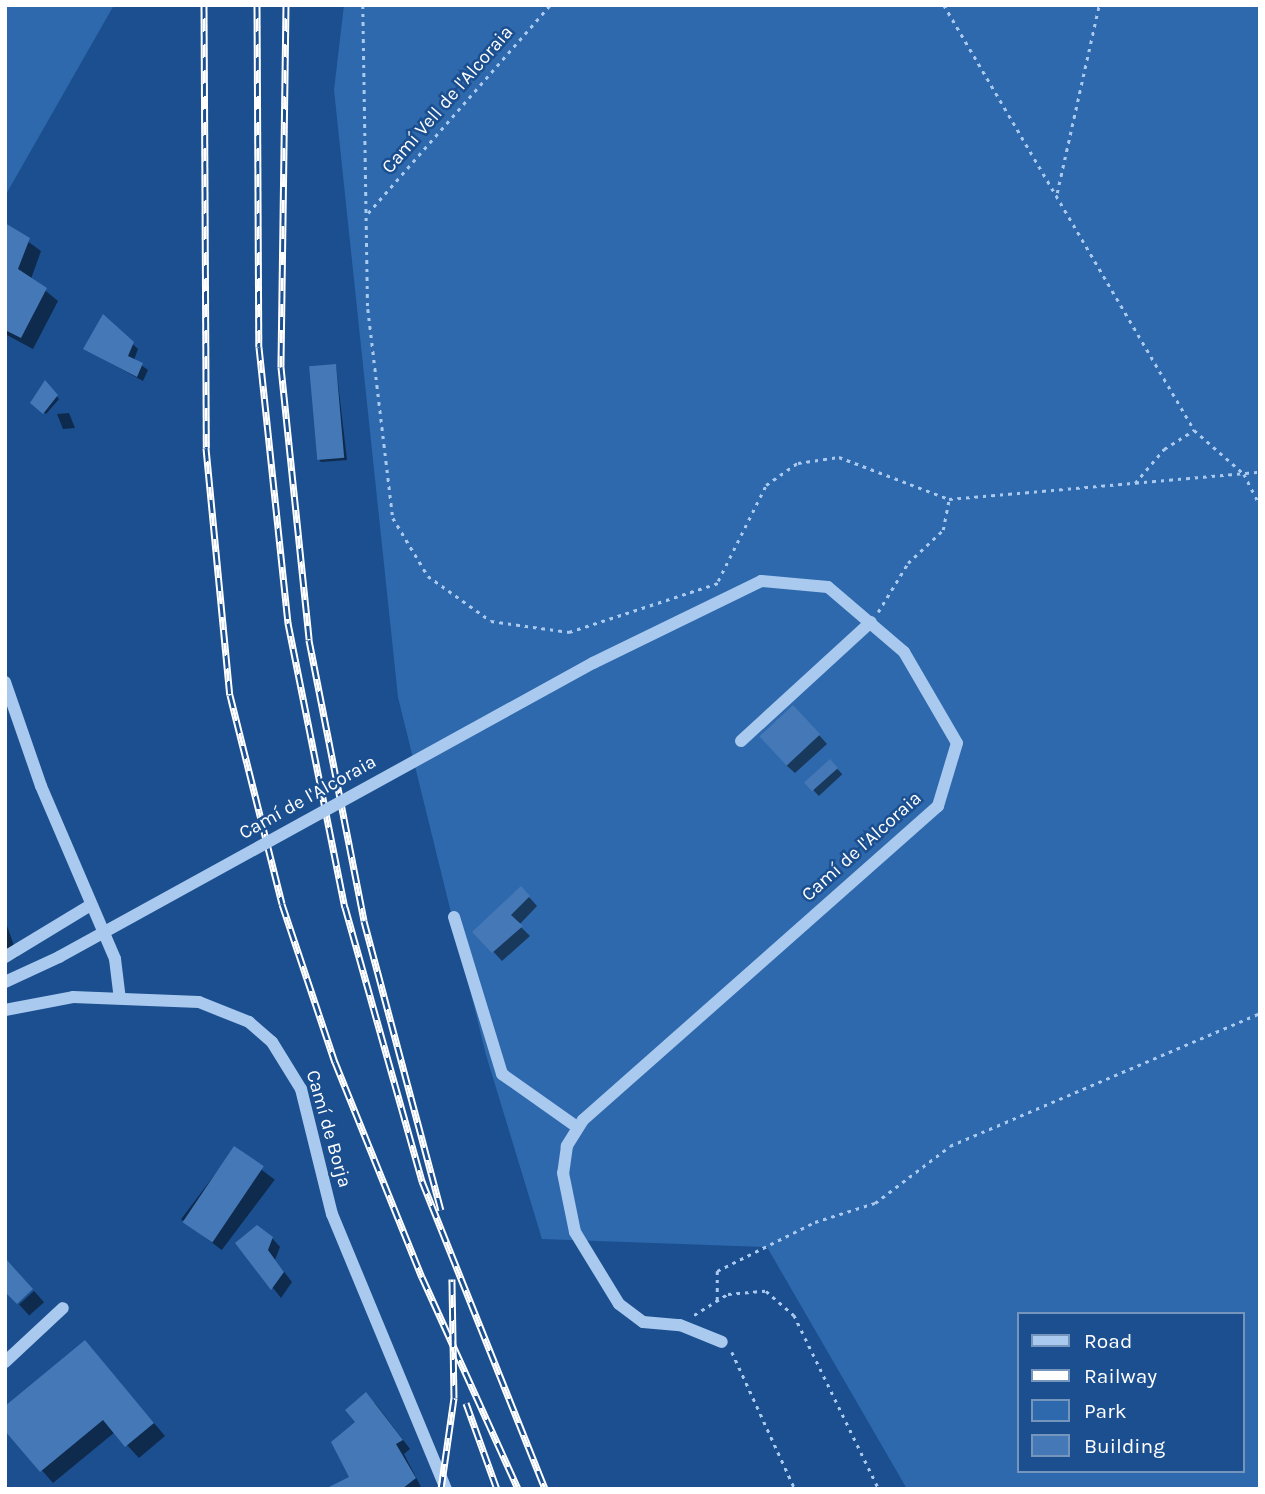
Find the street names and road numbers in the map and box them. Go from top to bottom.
street label: Camí Vell de l'Alcoraia [378,21,518,179]
street label: Camí de l'Alcoraia [235,751,381,845]
street label: Camí de l'Alcoraia [797,787,927,907]
street label: Camí de Borja [300,1068,356,1190]

